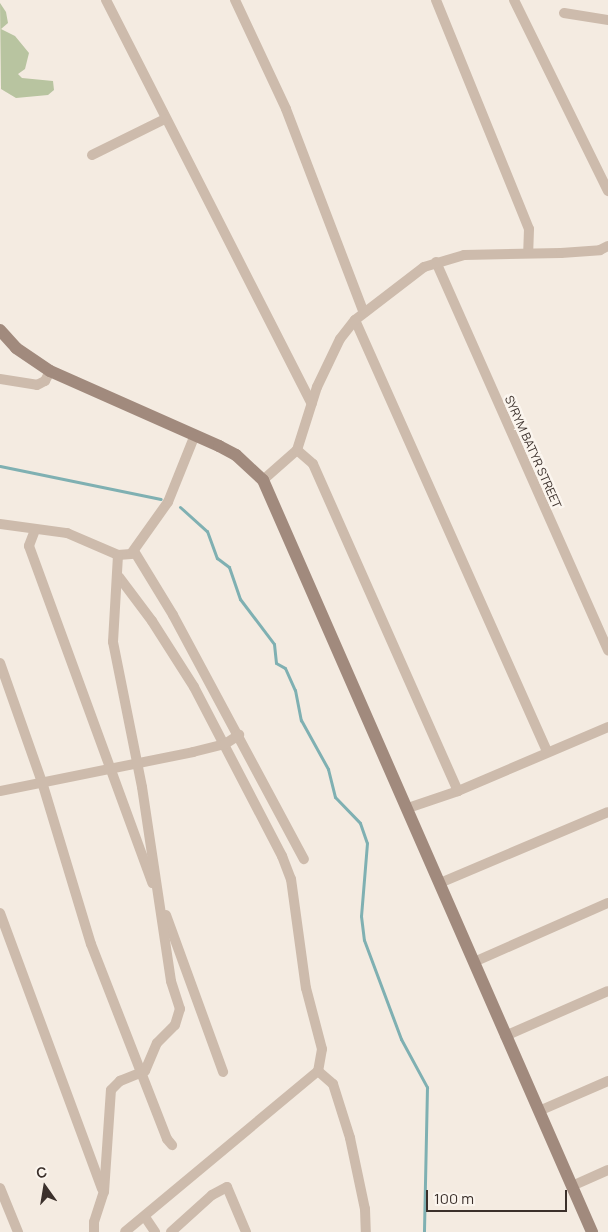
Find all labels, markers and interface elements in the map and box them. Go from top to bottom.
street label: SYRYM BATYR STREET [502,394,564,510]
text: С [34,1161,49,1182]
north arrow [20,1162,70,1212]
scale bar [428,1180,569,1212]
text: 100 m [434,1188,474,1209]

